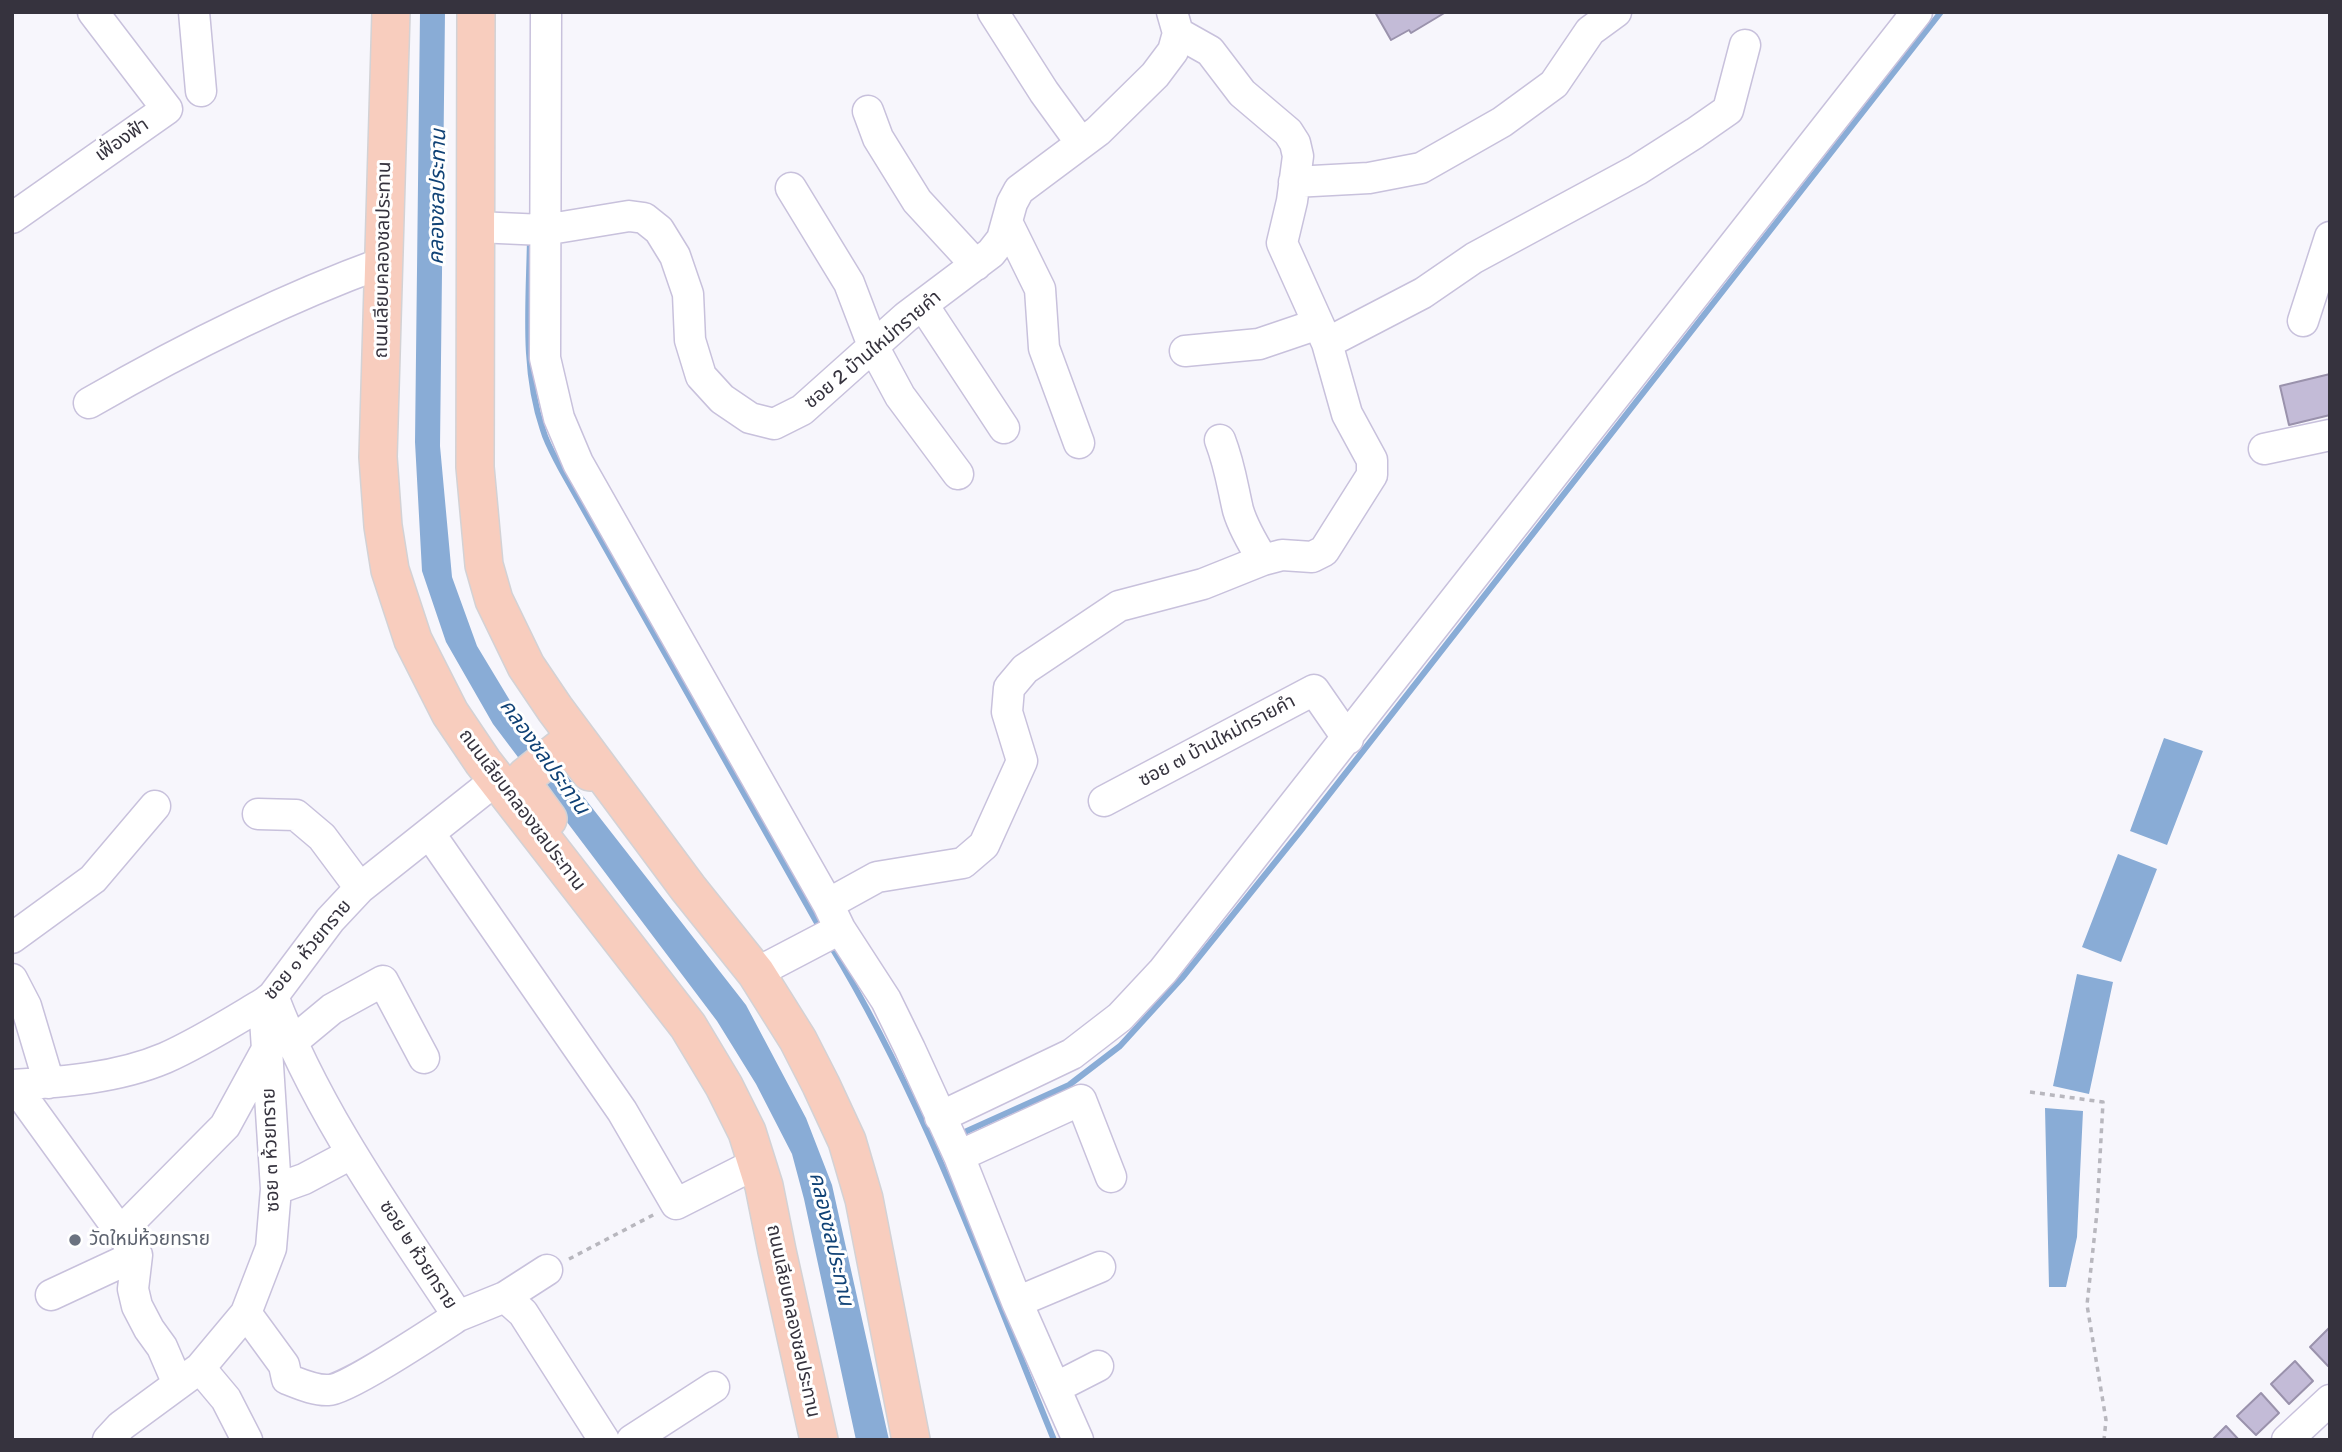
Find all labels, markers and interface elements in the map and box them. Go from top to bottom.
street label: เฟื่องฟ้า [91,113,153,167]
water label: คลองชลประทาน [424,129,452,265]
street label: ถนนเลียบคลองชลประทาน [370,161,396,359]
street label: ซอย 2 บ้านใหม่ทรายคำ [800,286,946,414]
street label: ซอย ๗ บ้านใหม่ทรายคำ [1135,690,1299,792]
water label: คลองชลประทาน [494,695,594,819]
street label: ถนนเลียบคลองชลประทาน [454,725,590,895]
street label: ซอย ๑ ห้วยทราย [259,895,357,1005]
street label: ซอย ๓ ห้วยทราย [257,1087,285,1213]
water label: คลองชลประทาน [803,1170,859,1308]
street label: ซอย ๒ ห้วยทราย [374,1196,462,1314]
street label: ถนนเลียบคลองชลประทาน [761,1222,825,1420]
place label: วัดใหม่ห้วยทราย [89,1229,210,1251]
marker: วัดใหม่ห้วยทราย [67,1232,83,1248]

